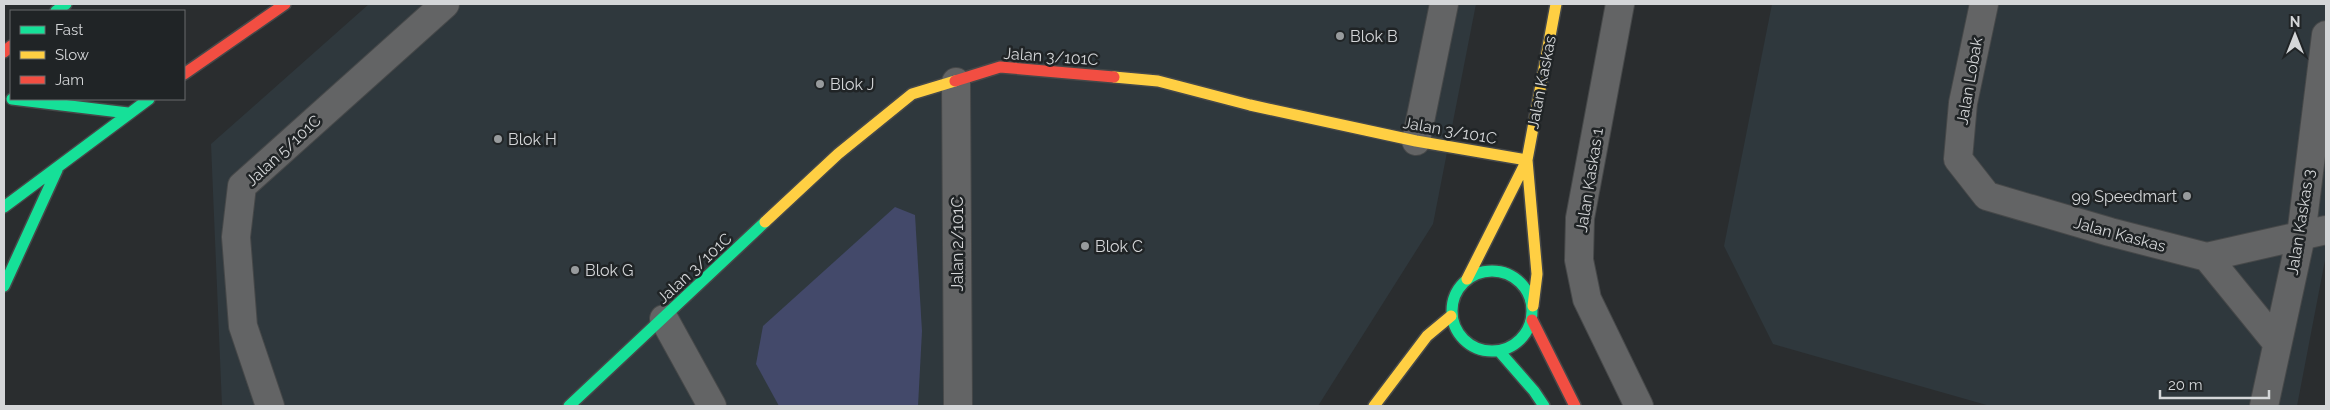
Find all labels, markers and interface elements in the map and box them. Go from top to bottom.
legend [10,10,185,100]
north arrow [2270,10,2320,60]
text: N [2290,14,2300,30]
text: Fast [55,21,83,39]
place label: Blok B [1350,27,1398,46]
marker: Blok B [1334,30,1346,42]
street label: Jalan Kaskas [1523,34,1560,130]
street label: Jalan Lobak [1952,35,1987,126]
street label: Jalan 3/101C [1003,44,1099,69]
text: Slow [55,46,89,64]
text: Jam [55,71,84,89]
place label: Blok J [830,75,874,94]
marker: Blok J [814,78,826,90]
street label: Jalan 5/101C [242,111,325,190]
street label: Jalan 3/101C [1401,113,1498,148]
street label: Jalan Kaskas 1 [1572,126,1607,234]
place label: Blok H [508,130,557,149]
marker: Blok H [492,133,504,145]
street label: Jalan Kaskas 3 [2283,168,2318,276]
place label: 99 Speedmart [2071,187,2178,206]
marker: 99 Speedmart [2181,190,2193,202]
street label: Jalan 2/101C [948,197,967,291]
street label: Jalan Kaskas [2072,213,2168,256]
street label: Jalan 3/101C [653,229,736,308]
place label: Blok C [1095,237,1143,256]
marker: Blok C [1079,240,1091,252]
place label: Blok G [585,261,634,280]
marker: Blok G [569,264,581,276]
scale bar [2160,368,2269,400]
text: 20 m [2168,376,2203,394]

